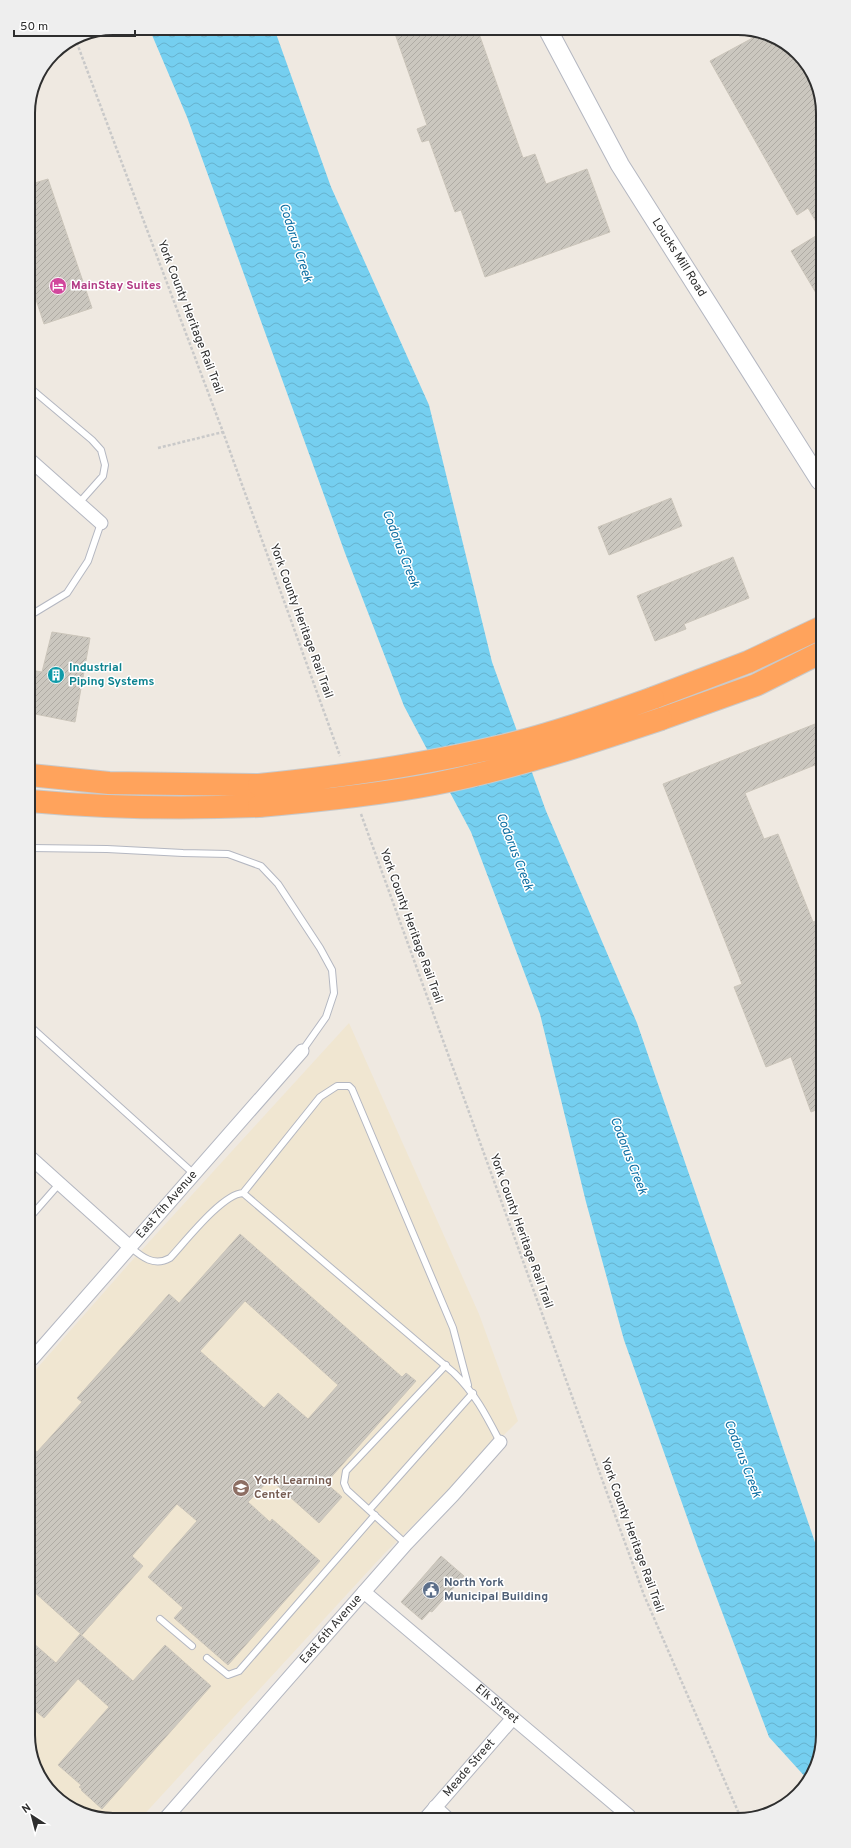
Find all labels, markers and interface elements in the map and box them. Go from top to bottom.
scale bar [14,12,135,38]
text: 50 m [20,19,48,35]
water label: Codorus Creek [275,201,315,285]
street label: Loucks Mill Road [648,215,710,300]
street label: York County Heritage Rail Trail [153,238,227,396]
hotel icon: MainStay Suites [48,276,68,296]
place label: MainStay Suites [71,278,161,294]
water label: Codorus Creek [378,508,422,591]
street label: York County Heritage Rail Trail [266,541,336,701]
place label: Industrial Piping Systems [69,660,155,690]
building icon: Industrial Piping Systems [46,665,66,685]
water label: Codorus Creek [492,811,536,894]
street label: York County Heritage Rail Trail [376,846,446,1006]
water label: Codorus Creek [606,1115,650,1198]
street label: York County Heritage Rail Trail [486,1151,556,1311]
street label: East 7th Avenue [133,1167,201,1242]
water label: Codorus Creek [720,1418,764,1501]
street label: York County Heritage Rail Trail [597,1455,667,1615]
place label: York Learning Center [254,1473,332,1503]
school or university icon: York Learning Center [231,1478,251,1498]
place label: North York Municipal Building [444,1575,548,1605]
public building icon: North York Municipal Building [421,1580,441,1600]
street label: East 6th Avenue [296,1591,366,1668]
street label: Elk Street [472,1681,522,1727]
street label: Meade Street [440,1736,499,1801]
north arrow [12,1796,52,1836]
text: N [19,1801,34,1817]

